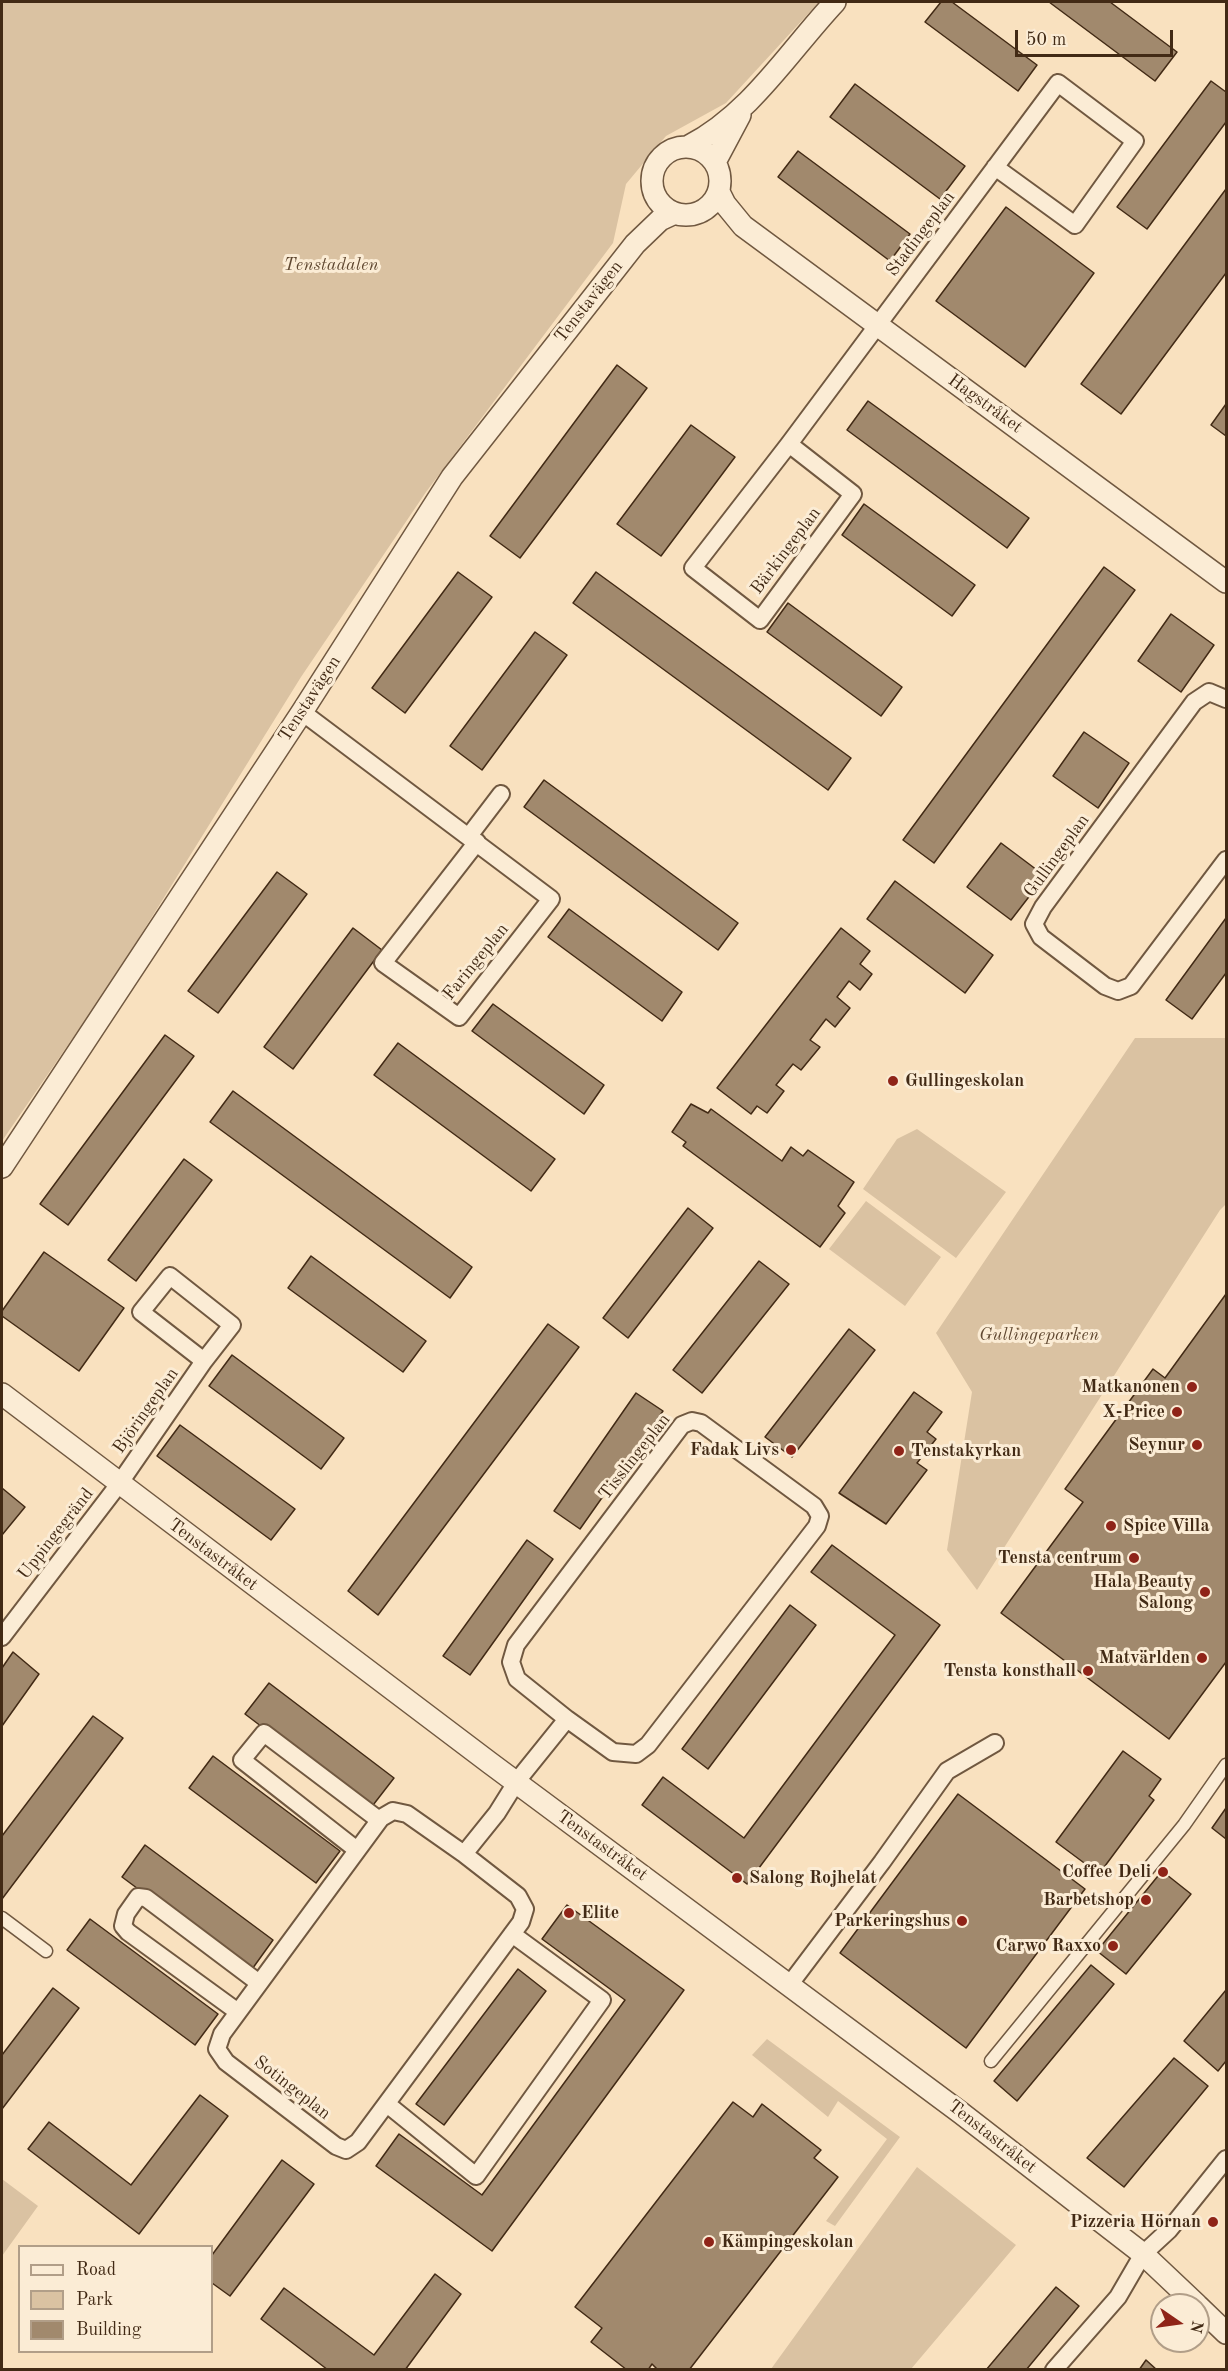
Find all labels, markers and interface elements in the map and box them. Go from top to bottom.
scale bar [1018,18,1176,56]
text: 50 m [1026,31,1066,49]
street label: Stadingeplan [882,187,960,281]
park label: Tenstadalen [283,254,379,276]
street label: Tenstavägen [550,257,628,347]
street label: Hagstråket [943,370,1027,438]
street label: Bärkingeplan [746,503,826,599]
street label: Tenstavägen [274,652,346,746]
street label: Gullingeplan [1020,810,1094,902]
street label: Faringeplan [438,919,514,1005]
place label: Gullingeskolan [905,1070,1024,1092]
marker: Gullingeskolan [886,1074,900,1088]
park label: Gullingeparken [979,1324,1099,1346]
street label: Björingeplan [109,1364,183,1458]
place label: Matkanonen [1081,1376,1180,1398]
marker: Matkanonen [1185,1380,1199,1394]
place label: X-Price [1102,1401,1165,1423]
marker: X-Price [1170,1405,1184,1419]
street label: Tisslingeplan [595,1410,675,1504]
place label: Seynur [1128,1434,1185,1456]
marker: Seynur [1190,1438,1204,1452]
place label: Fadak Livs [690,1439,779,1461]
place label: Tenstakyrkan [911,1440,1021,1462]
marker: Fadak Livs [784,1443,798,1457]
marker: Tenstakyrkan [892,1444,906,1458]
street label: Uppingegränd [14,1484,98,1584]
street label: Tenstastråket [164,1514,262,1596]
place label: Spice Villa [1123,1515,1210,1537]
marker: Spice Villa [1104,1519,1118,1533]
place label: Tensta centrum [998,1547,1122,1569]
marker: Tensta centrum [1127,1551,1141,1565]
place label: Hala Beauty Salong [1093,1571,1193,1614]
marker: Hala Beauty Salong [1198,1585,1212,1599]
place label: Matvärlden [1099,1647,1190,1669]
marker: Matvärlden [1195,1651,1209,1665]
place label: Tensta konsthall [944,1660,1076,1682]
marker: Tensta konsthall [1081,1664,1095,1678]
street label: Tenstastråket [552,1806,652,1886]
place label: Coffee Deli [1062,1861,1151,1883]
marker: Coffee Deli [1156,1865,1170,1879]
place label: Salong Rojhelat [749,1867,877,1889]
marker: Salong Rojhelat [730,1871,744,1885]
place label: Barbetshop [1043,1889,1134,1911]
marker: Barbetshop [1139,1893,1153,1907]
place label: Elite [581,1902,619,1924]
marker: Elite [562,1906,576,1920]
place label: Parkeringshus [834,1910,950,1932]
marker: Parkeringshus [955,1914,969,1928]
place label: Carwo Raxxo [996,1935,1101,1957]
marker: Carwo Raxxo [1106,1939,1120,1953]
street label: Sotingeplan [249,2051,335,2125]
street label: Tenstastråket [943,2096,1041,2178]
place label: Pizzeria Hörnan [1070,2211,1201,2233]
marker: Pizzeria Hörnan [1206,2215,1220,2229]
place label: Kämpingeskolan [721,2231,854,2253]
marker: Kämpingeskolan [702,2235,716,2249]
legend [18,2245,213,2353]
text: Road [76,2261,116,2279]
text: Park [76,2291,113,2309]
north arrow [1150,2293,1210,2353]
text: N [1186,2319,1205,2334]
text: Building [76,2321,141,2339]

